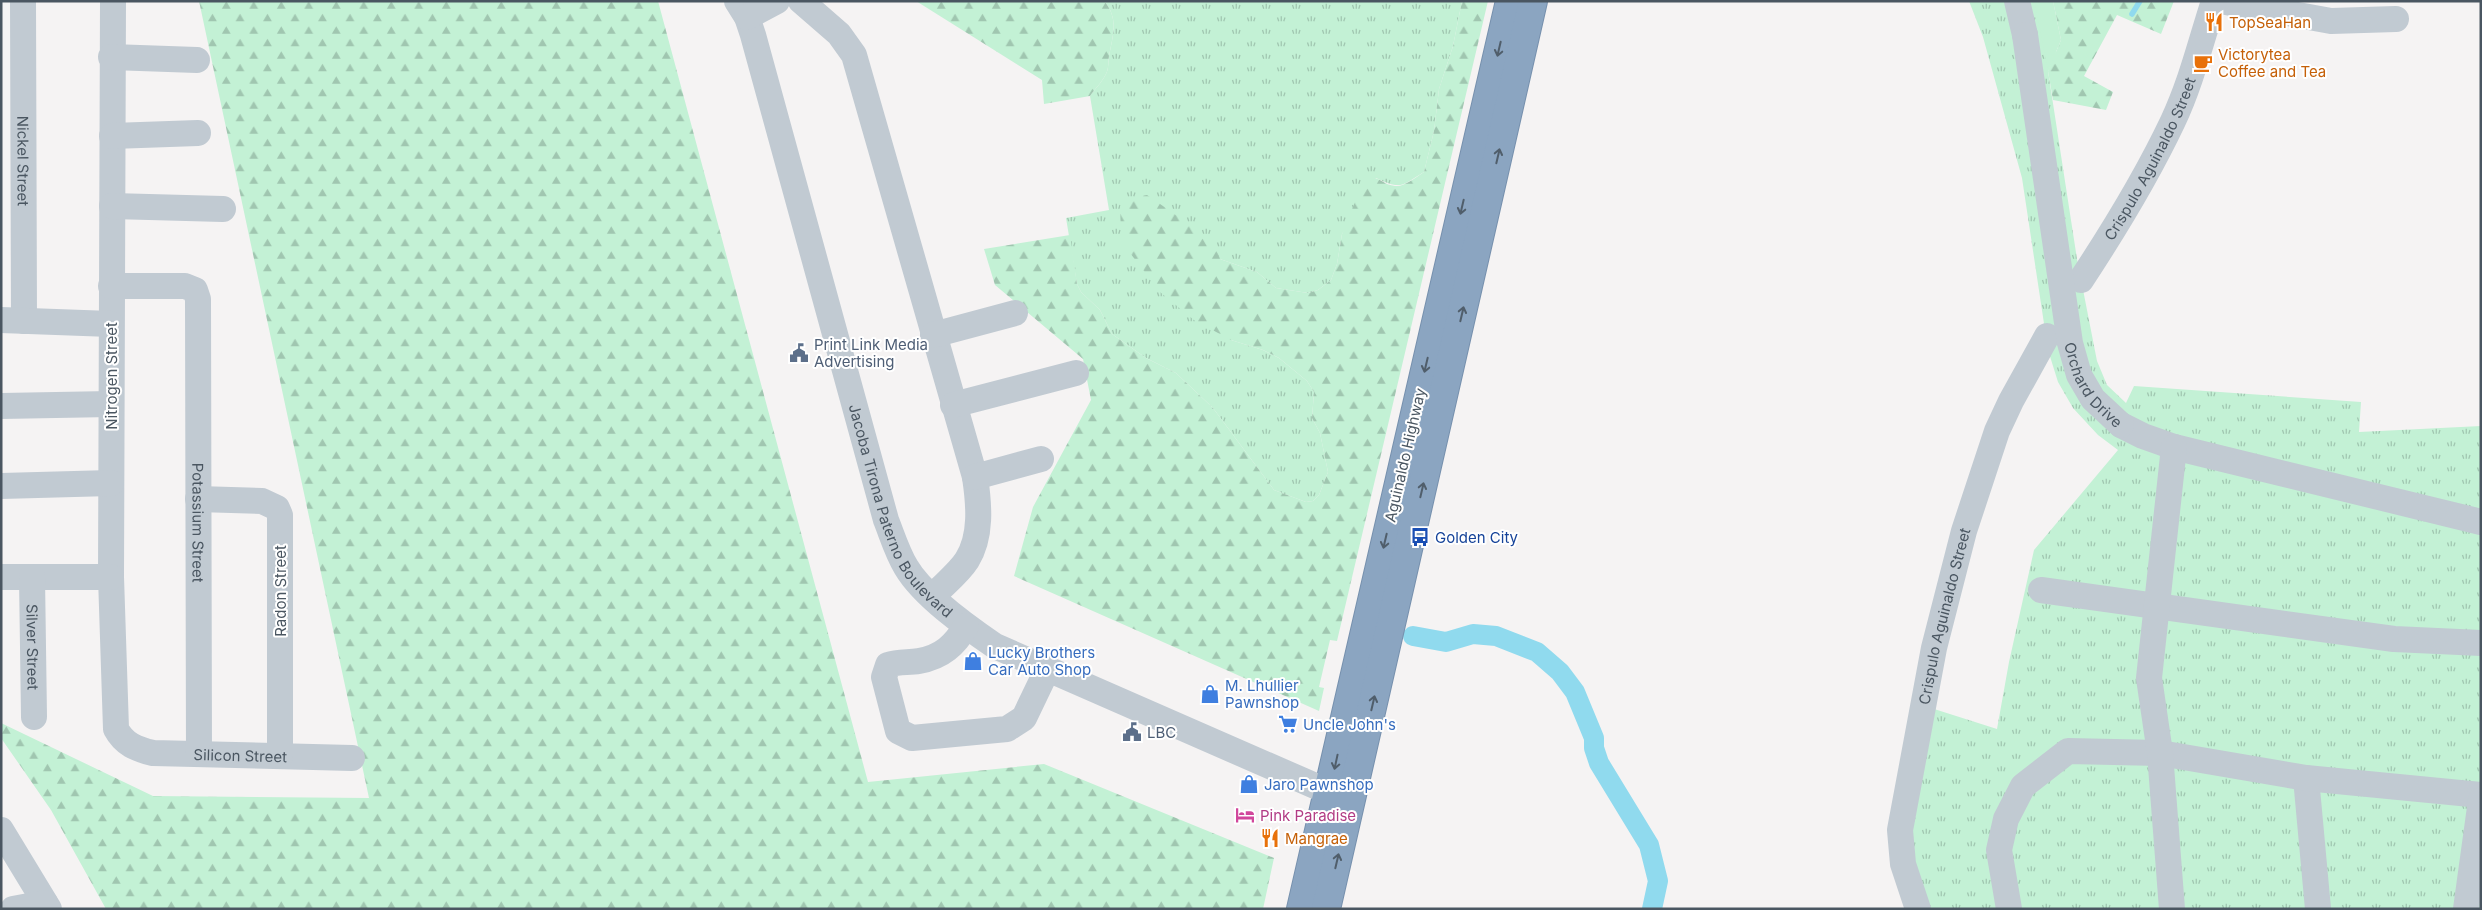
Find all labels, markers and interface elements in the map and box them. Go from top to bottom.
restaurant icon: TopSeaHan [2203,11,2225,33]
place label: TopSeaHan [2229,13,2311,32]
one-way arrow [1494,40,1503,56]
place label: Victorytea Coffee and Tea [2218,45,2326,81]
cafe icon: Victorytea Coffee and Tea [2192,52,2214,74]
street label: Crispulo Aguinaldo Street [2100,74,2199,243]
street label: Nickel Street [14,116,33,206]
one-way arrow [1494,148,1503,164]
one-way arrow [1457,199,1467,215]
one-way arrow [1458,307,1467,323]
street label: Nitrogen Street [102,322,121,430]
place label: Print Link Media Advertising [814,335,928,371]
street label: Orchard Drive [2061,340,2127,431]
public building icon: Print Link Media Advertising [788,342,810,364]
one-way arrow [1421,357,1430,373]
street label: Aguinaldo Highway [1380,386,1430,524]
street label: Jacoba Tirona Paterno Boulevard [845,402,957,621]
street label: Potassium Street [189,463,208,583]
one-way arrow [1418,482,1427,498]
street label: Crispulo Aguinaldo Street [1914,525,1974,706]
bus stop icon: Golden City [1409,526,1431,548]
place label: Golden City [1435,528,1519,547]
one-way arrow [1380,532,1389,548]
street label: Radon Street [271,545,290,637]
street label: Silver Street [23,604,43,690]
place label: Lucky Brothers Car Auto Shop [988,643,1095,679]
shop icon: Lucky Brothers Car Auto Shop [962,650,984,672]
place label: M. Lhullier Pawnshop [1225,676,1299,712]
shop icon: M. Lhullier Pawnshop [1199,683,1221,705]
one-way arrow [1369,695,1378,711]
supermarket icon: Uncle John's [1277,713,1299,735]
place label: Uncle John's [1303,715,1396,734]
public building icon: LBC [1121,721,1143,743]
place label: LBC [1147,723,1176,742]
street label: Silicon Street [193,745,287,766]
one-way arrow [1330,753,1340,769]
shop icon: Jaro Pawnshop [1238,773,1260,795]
place label: Jaro Pawnshop [1264,775,1374,794]
hotel icon: Pink Paradise [1234,804,1256,826]
place label: Pink Paradise [1260,806,1356,825]
restaurant icon: Mangrae [1259,827,1281,849]
place label: Mangrae [1285,829,1348,848]
one-way arrow [1333,854,1342,870]

